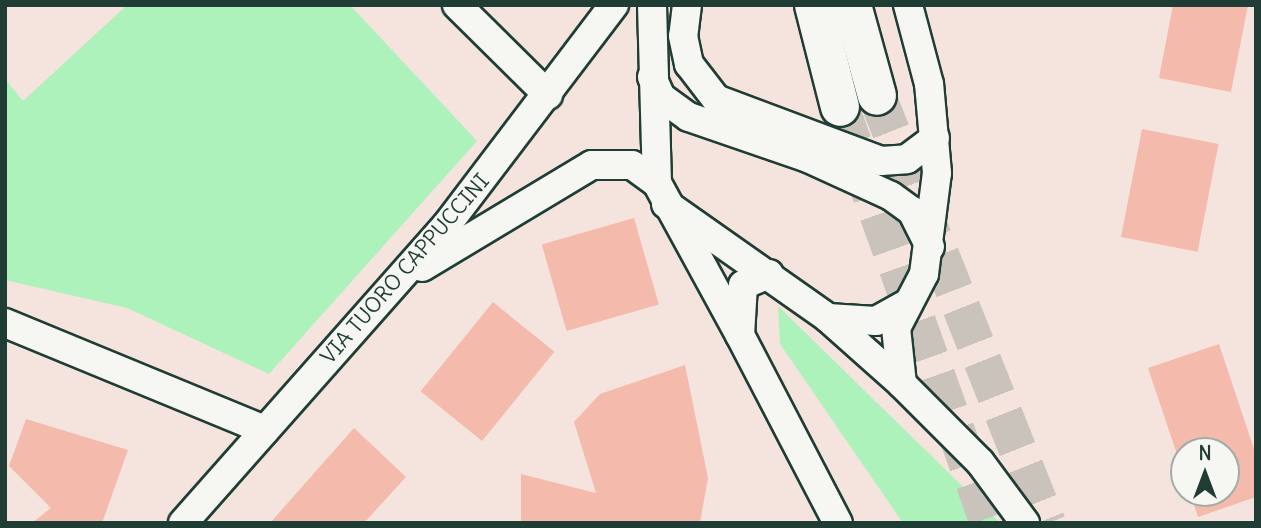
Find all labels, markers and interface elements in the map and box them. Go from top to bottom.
street label: VIA TUORO CAPPUCCINI [316,169,494,369]
north arrow [1170,437,1240,507]
text: N [1198,441,1212,465]

